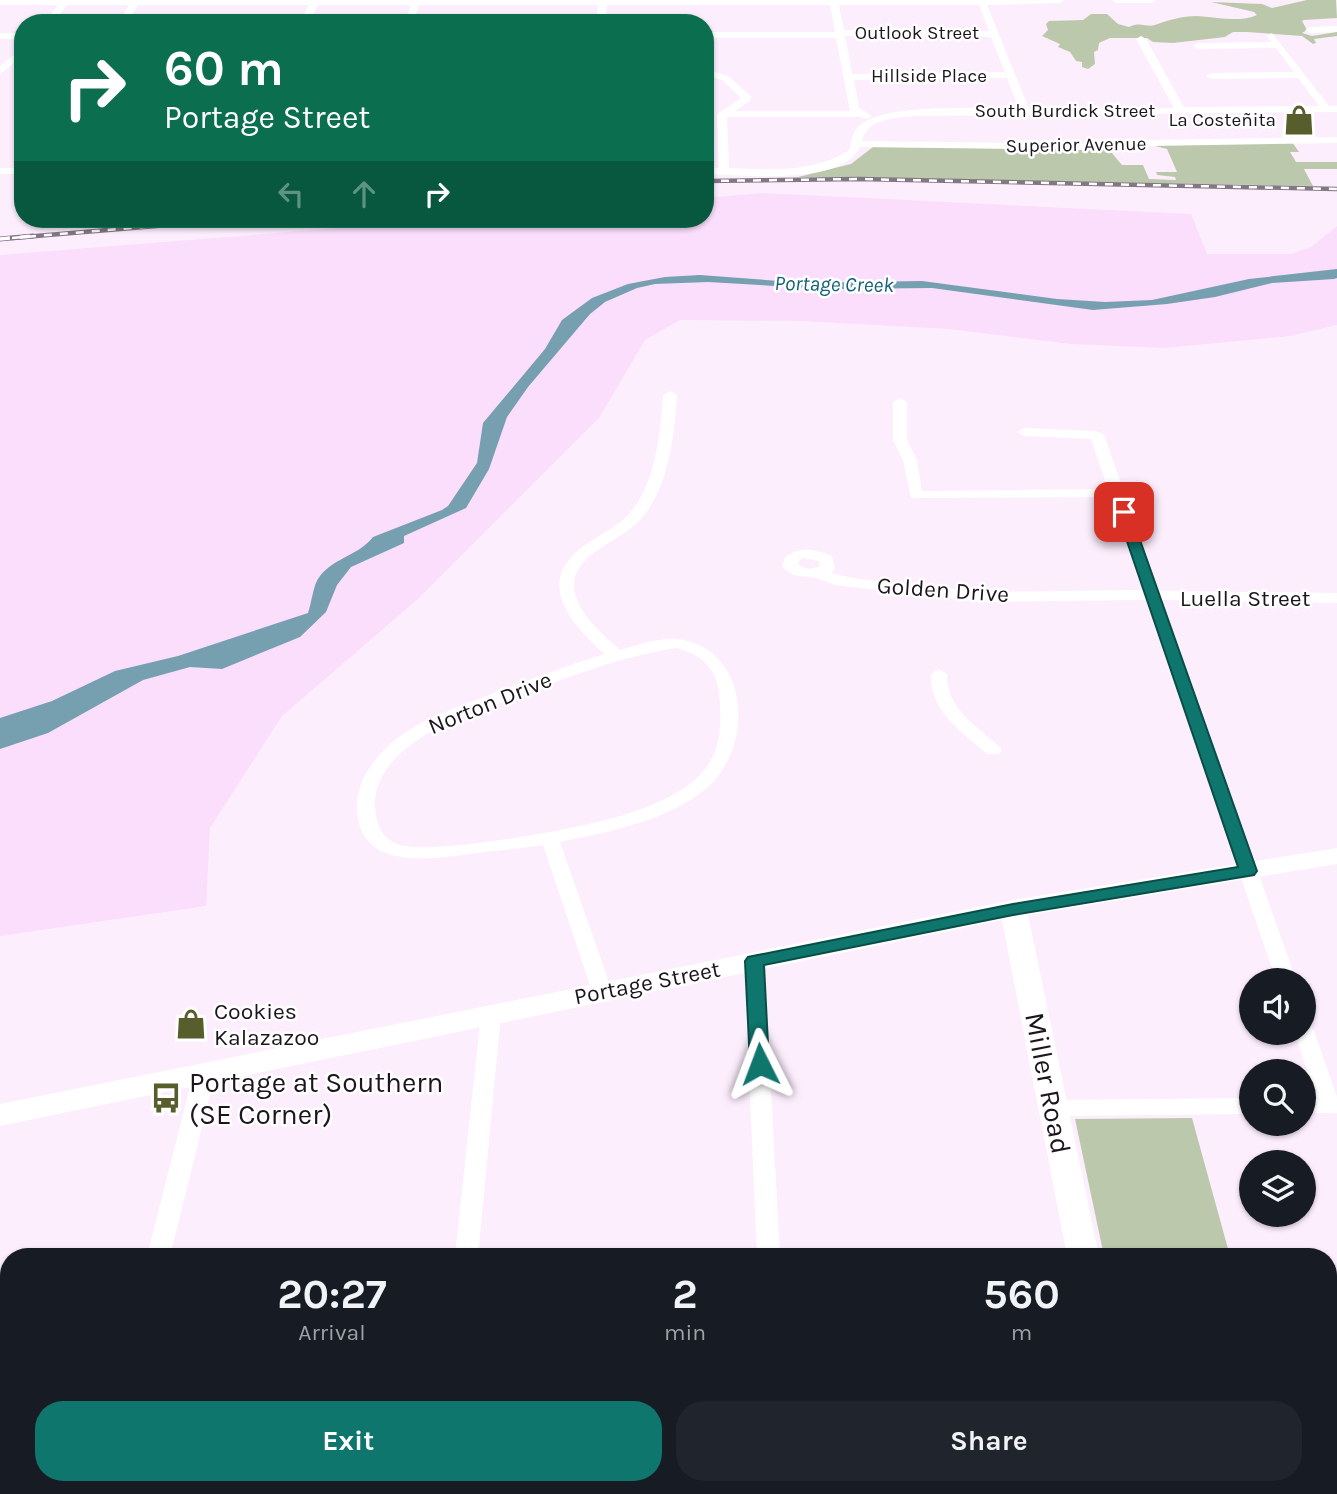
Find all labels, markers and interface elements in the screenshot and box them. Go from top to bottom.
street label: Outlook Street [855,22,979,44]
text: 60 m [164,40,284,97]
icon: right [49,42,140,133]
street label: Hillside Place [871,65,987,87]
text: Portage Street [164,99,370,136]
street label: South Burdick Street [975,100,1155,122]
shop icon: La Costeñita [1282,103,1316,137]
place label: La Costeñita [1168,109,1276,131]
street label: Superior Avenue [1005,133,1147,157]
icon: left [272,175,310,213]
icon: ahead [345,175,383,213]
icon: right [418,175,456,213]
water label: Portage Creek [774,271,894,297]
pin [1094,482,1154,542]
icon: arrive [1105,493,1143,531]
street label: Golden Drive [876,572,1010,608]
street label: Luella Street [1180,585,1311,612]
street label: Norton Drive [424,666,556,740]
street label: Portage Street [572,956,723,1010]
map controls [1239,968,1316,1227]
button: sound [1239,968,1316,1045]
place label: Cookies Kalazazoo [214,998,319,1051]
shop icon: Cookies Kalazazoo [174,1007,208,1041]
street label: Miller Road [1018,1009,1078,1157]
position arrow [723,1027,797,1101]
button: search [1239,1059,1316,1136]
place label: Portage at Southern (SE Corner) [189,1066,443,1131]
bus stop icon: Portage at Southern (SE Corner) [149,1081,183,1115]
button: layers [1239,1150,1316,1227]
text: 20:27 [277,1269,387,1319]
text: 2 [672,1269,698,1319]
text: 560 [983,1269,1060,1319]
text: Arrival [298,1319,366,1346]
text: min [664,1319,706,1346]
text: m [1011,1319,1032,1346]
button: Exit [35,1401,662,1481]
button: Share [676,1401,1302,1481]

